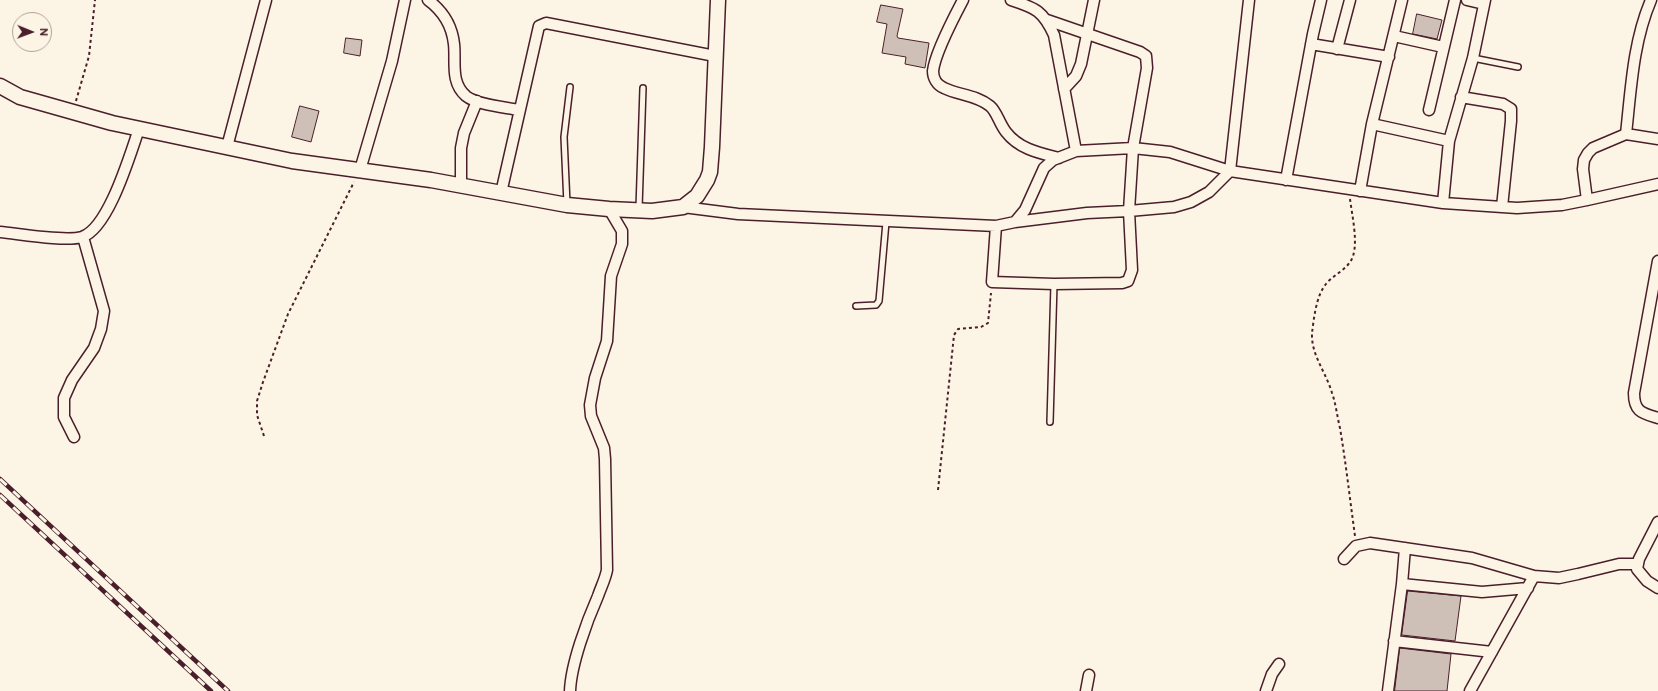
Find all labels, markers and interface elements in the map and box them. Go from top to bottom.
north arrow [12,12,52,52]
text: N [37,28,50,36]

